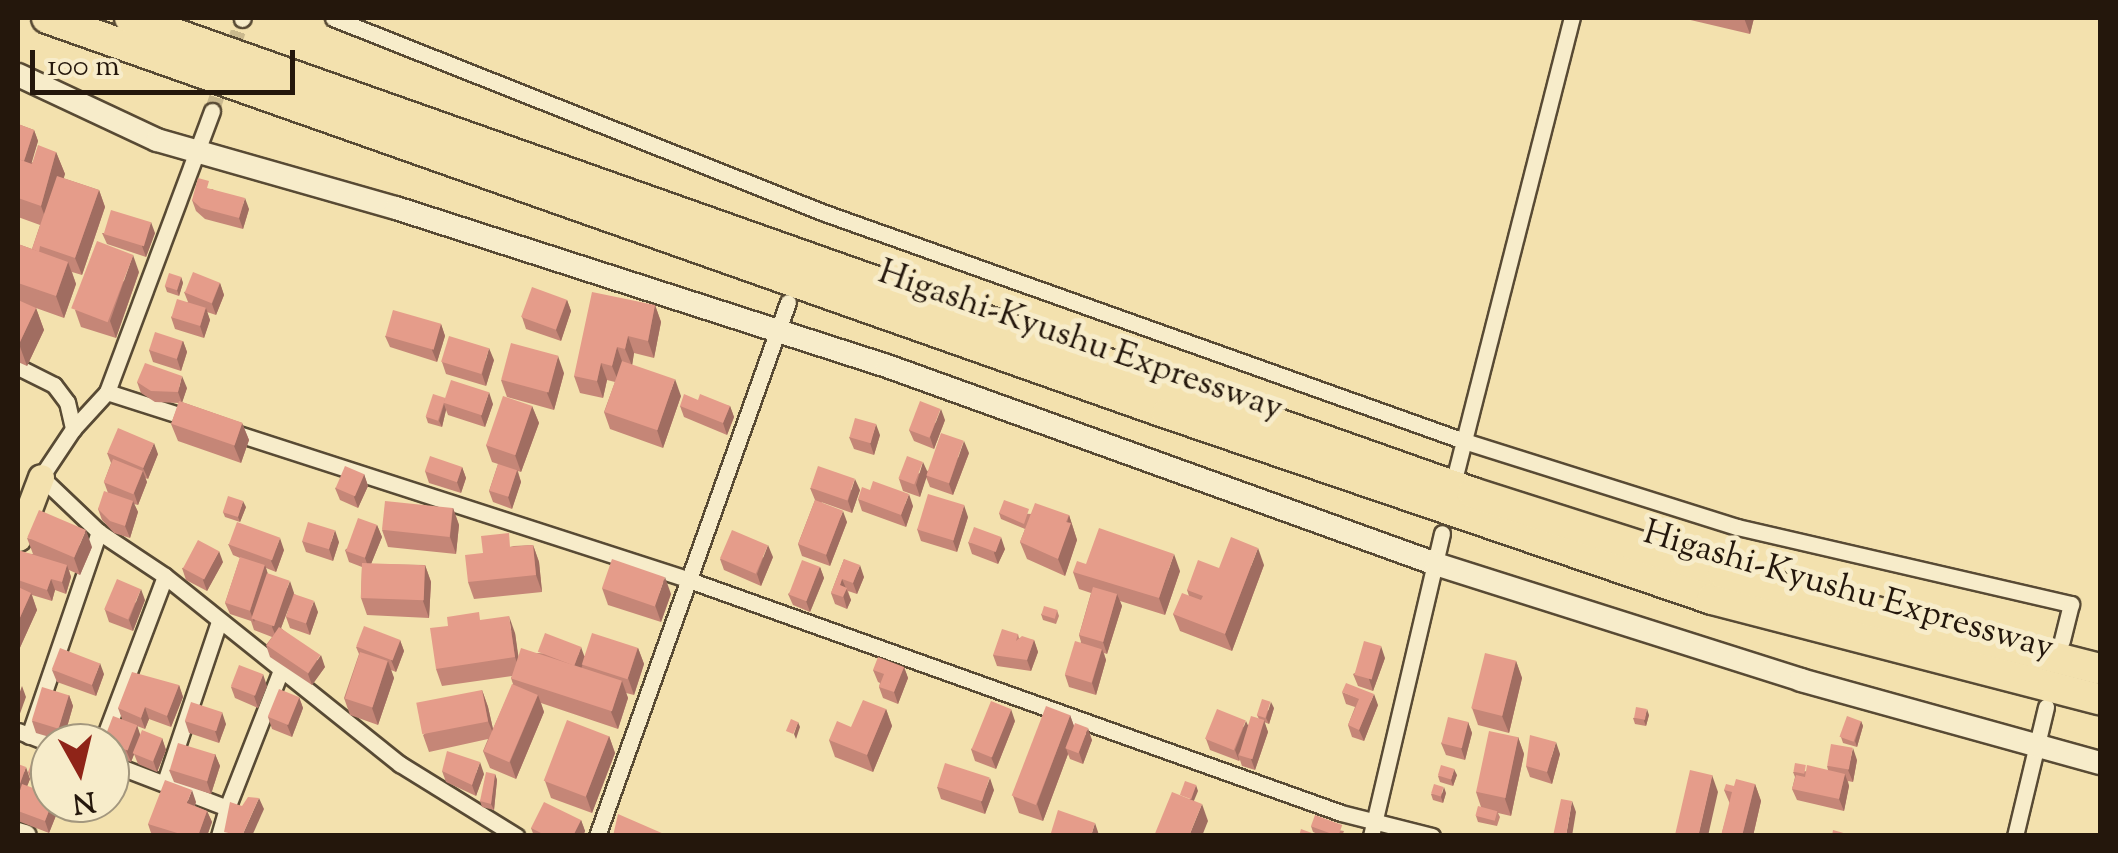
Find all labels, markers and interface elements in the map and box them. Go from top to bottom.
scale bar [35,30,300,92]
text: 100 m [47,46,120,89]
street label: Higashi-Kyushu Expressway [872,253,1288,431]
street label: Higashi-Kyushu Expressway [1638,513,2058,671]
north arrow [30,723,130,823]
text: N [70,779,98,822]

